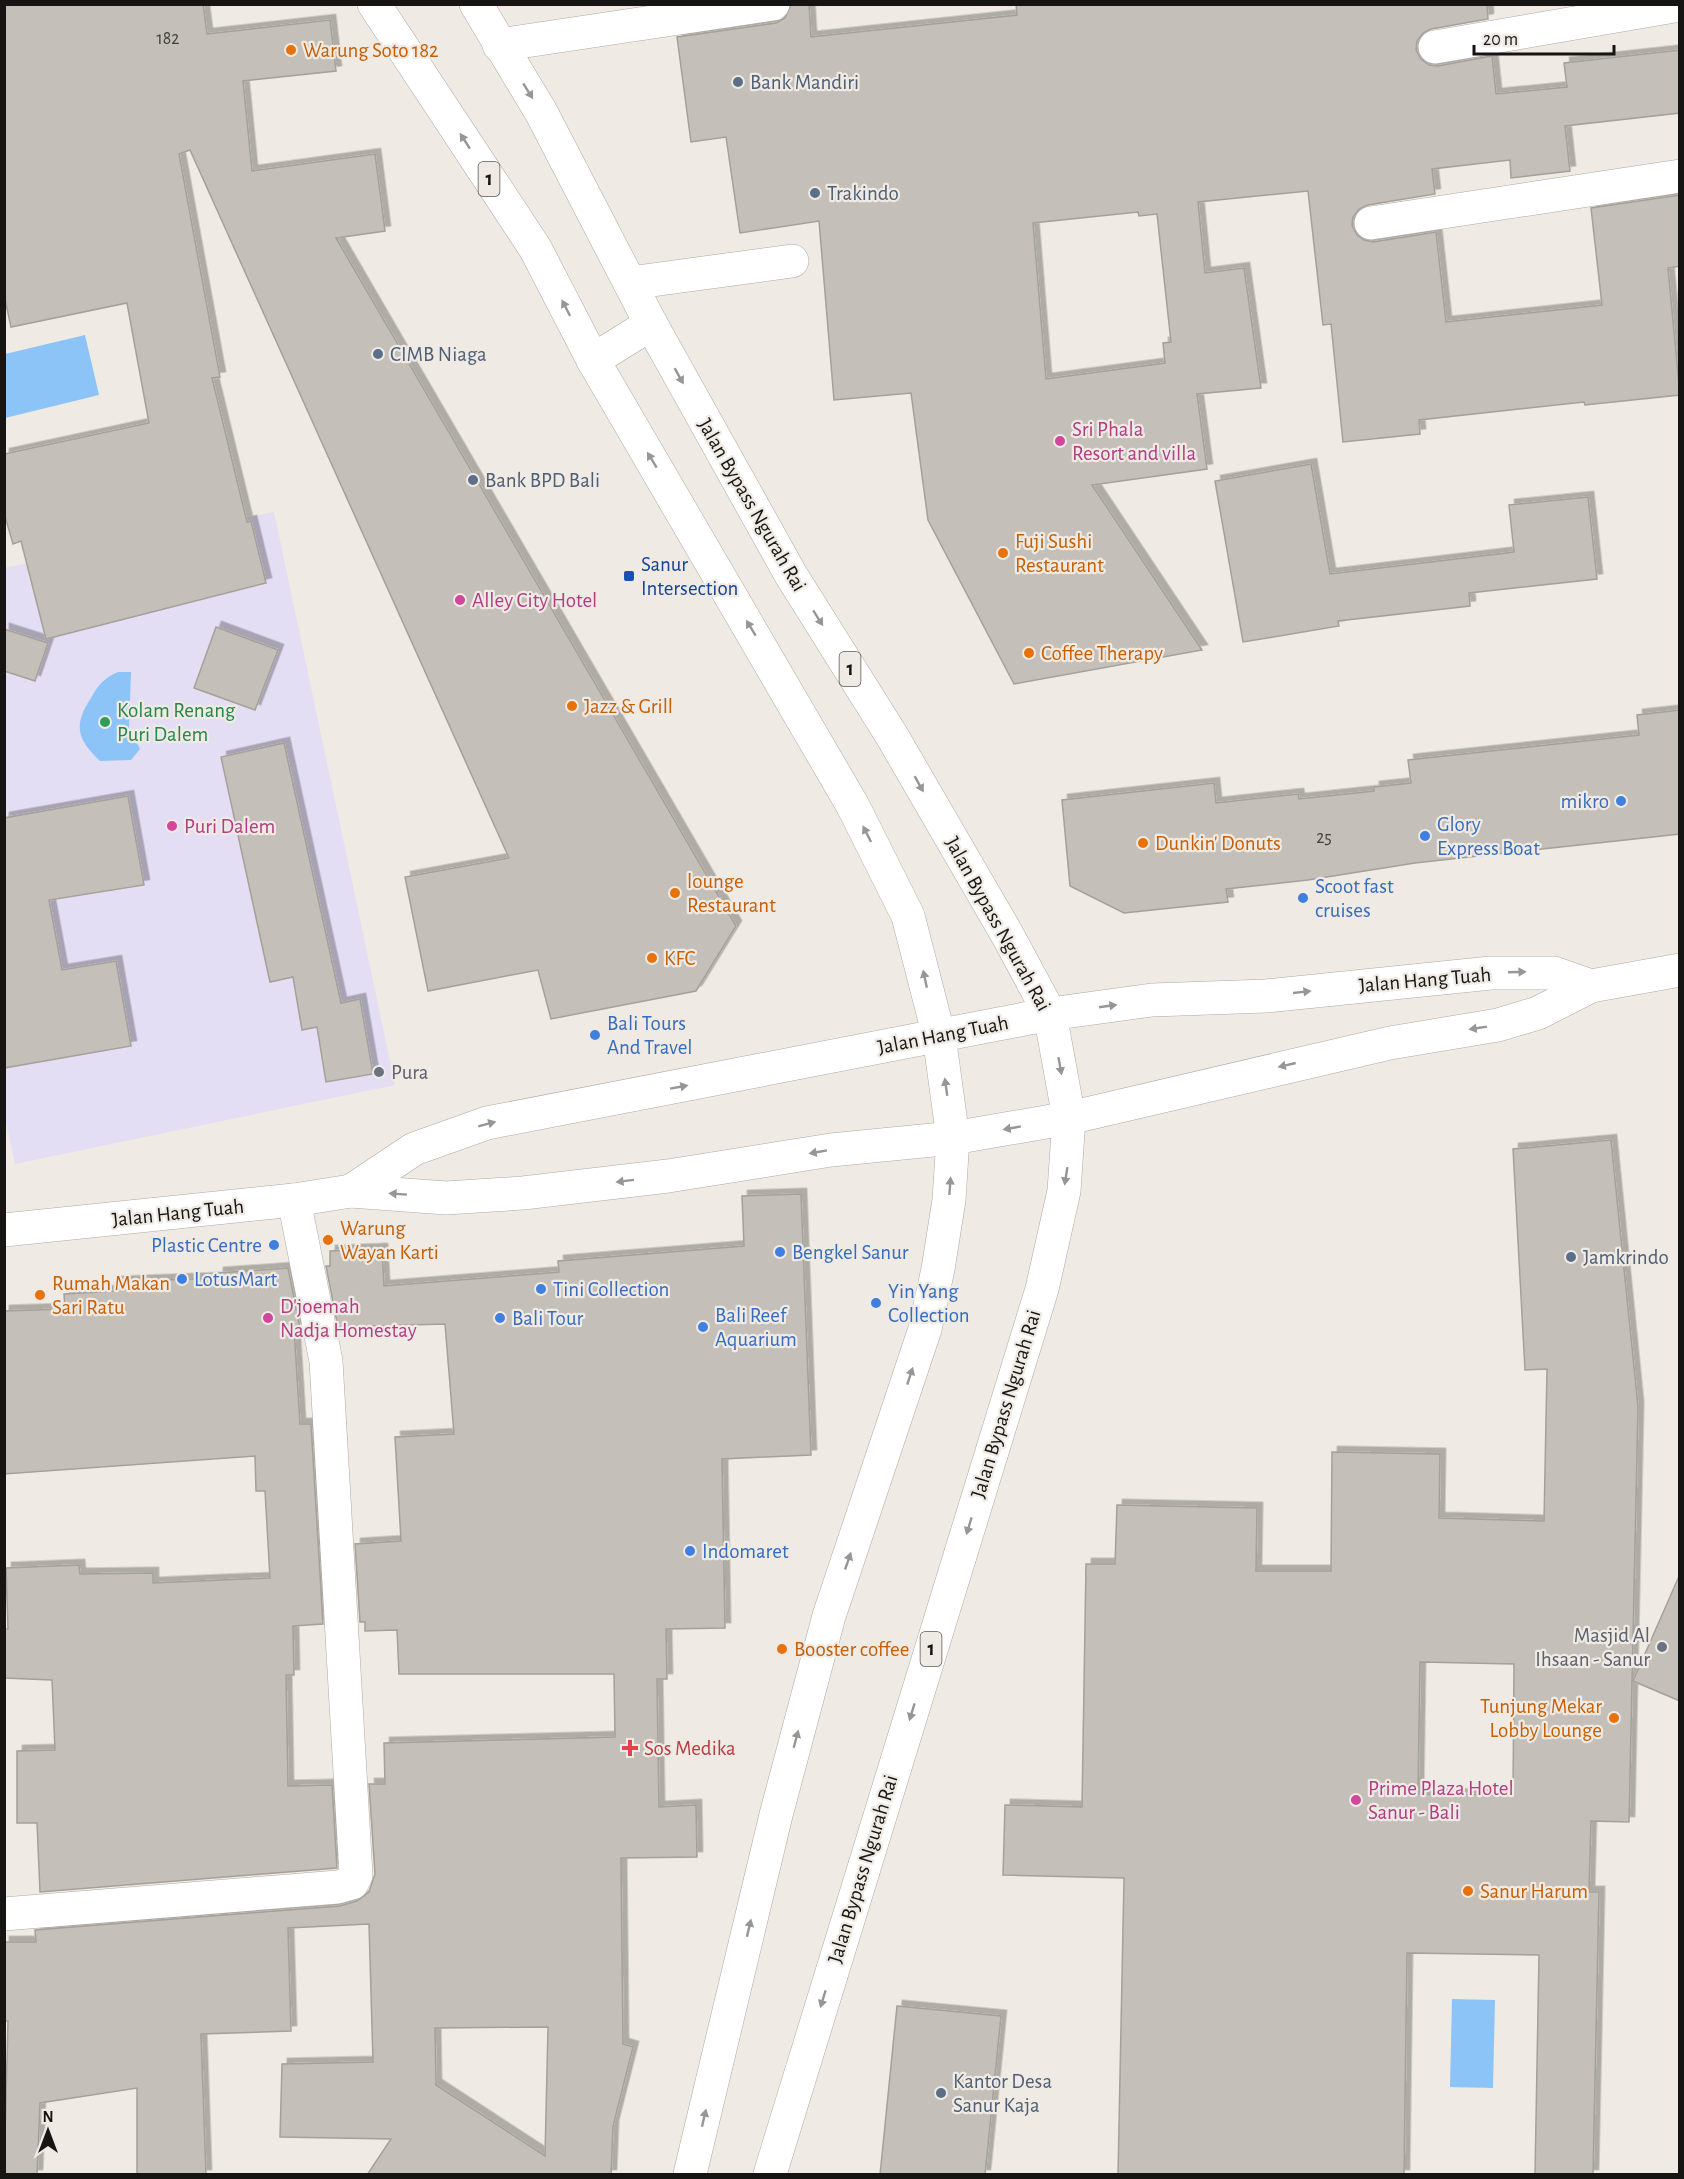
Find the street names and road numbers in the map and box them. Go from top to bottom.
road number: 1 [478,162,500,196]
street label: Jalan Bypass Ngurah Rai [694,415,810,595]
road number: 1 [840,652,860,686]
street label: Jalan Bypass Ngurah Rai [941,833,1055,1015]
street label: Jalan Hang Tuah [1358,964,1492,996]
street label: Jalan Hang Tuah [876,1012,1010,1058]
street label: Jalan Hang Tuah [111,1196,245,1230]
street label: Jalan Bypass Ngurah Rai [967,1307,1045,1501]
road number: 1 [920,1632,942,1666]
street label: Jalan Bypass Ngurah Rai [824,1772,902,1966]

